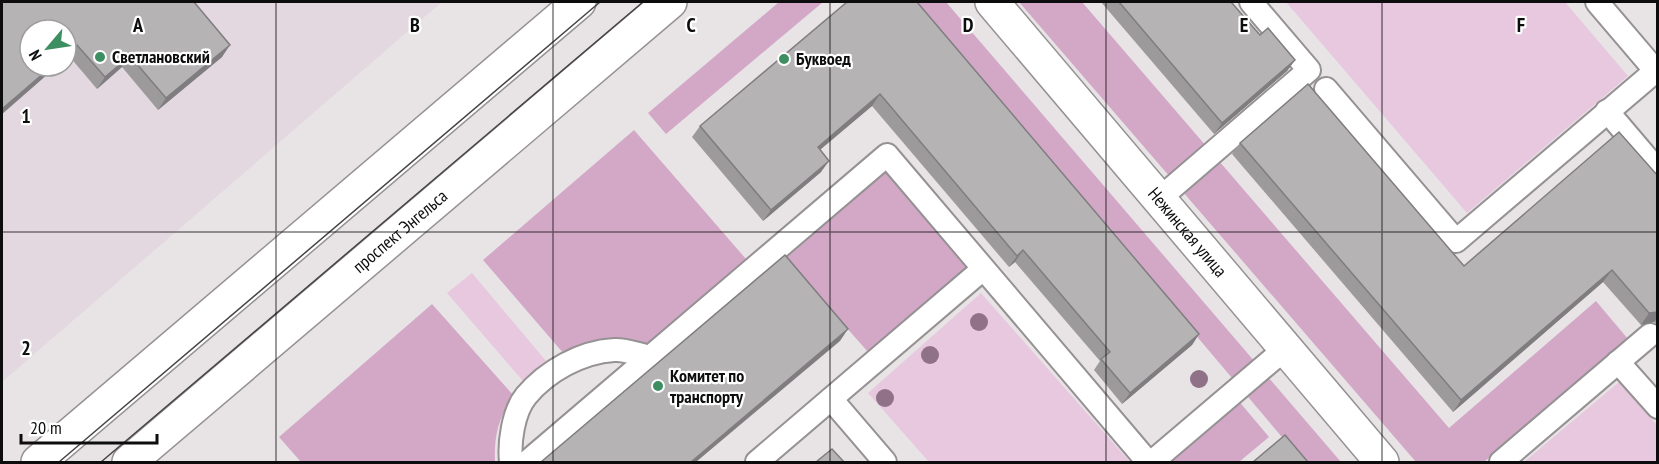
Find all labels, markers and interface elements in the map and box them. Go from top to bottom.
text: A [132,12,144,38]
text: B [410,12,420,38]
text: C [686,12,696,38]
text: D [963,12,974,38]
text: E [1240,12,1248,38]
text: F [1517,12,1525,38]
north arrow [18,18,78,78]
place label: Светлановский [112,45,210,68]
text: N [24,47,46,64]
place label: Буквоед [796,47,851,70]
marker: Светлановский [93,50,107,64]
marker: Буквоед [777,52,791,66]
text: 1 [21,103,31,129]
street label: Нежинская улица [1143,182,1232,282]
street label: проспект Энгельса [348,184,452,278]
text: 2 [21,335,31,361]
place label: Комитет по транспорту [670,364,744,408]
marker: Комитет по транспорту [651,379,665,393]
scale bar [21,407,158,445]
text: 20 m [30,416,62,439]

